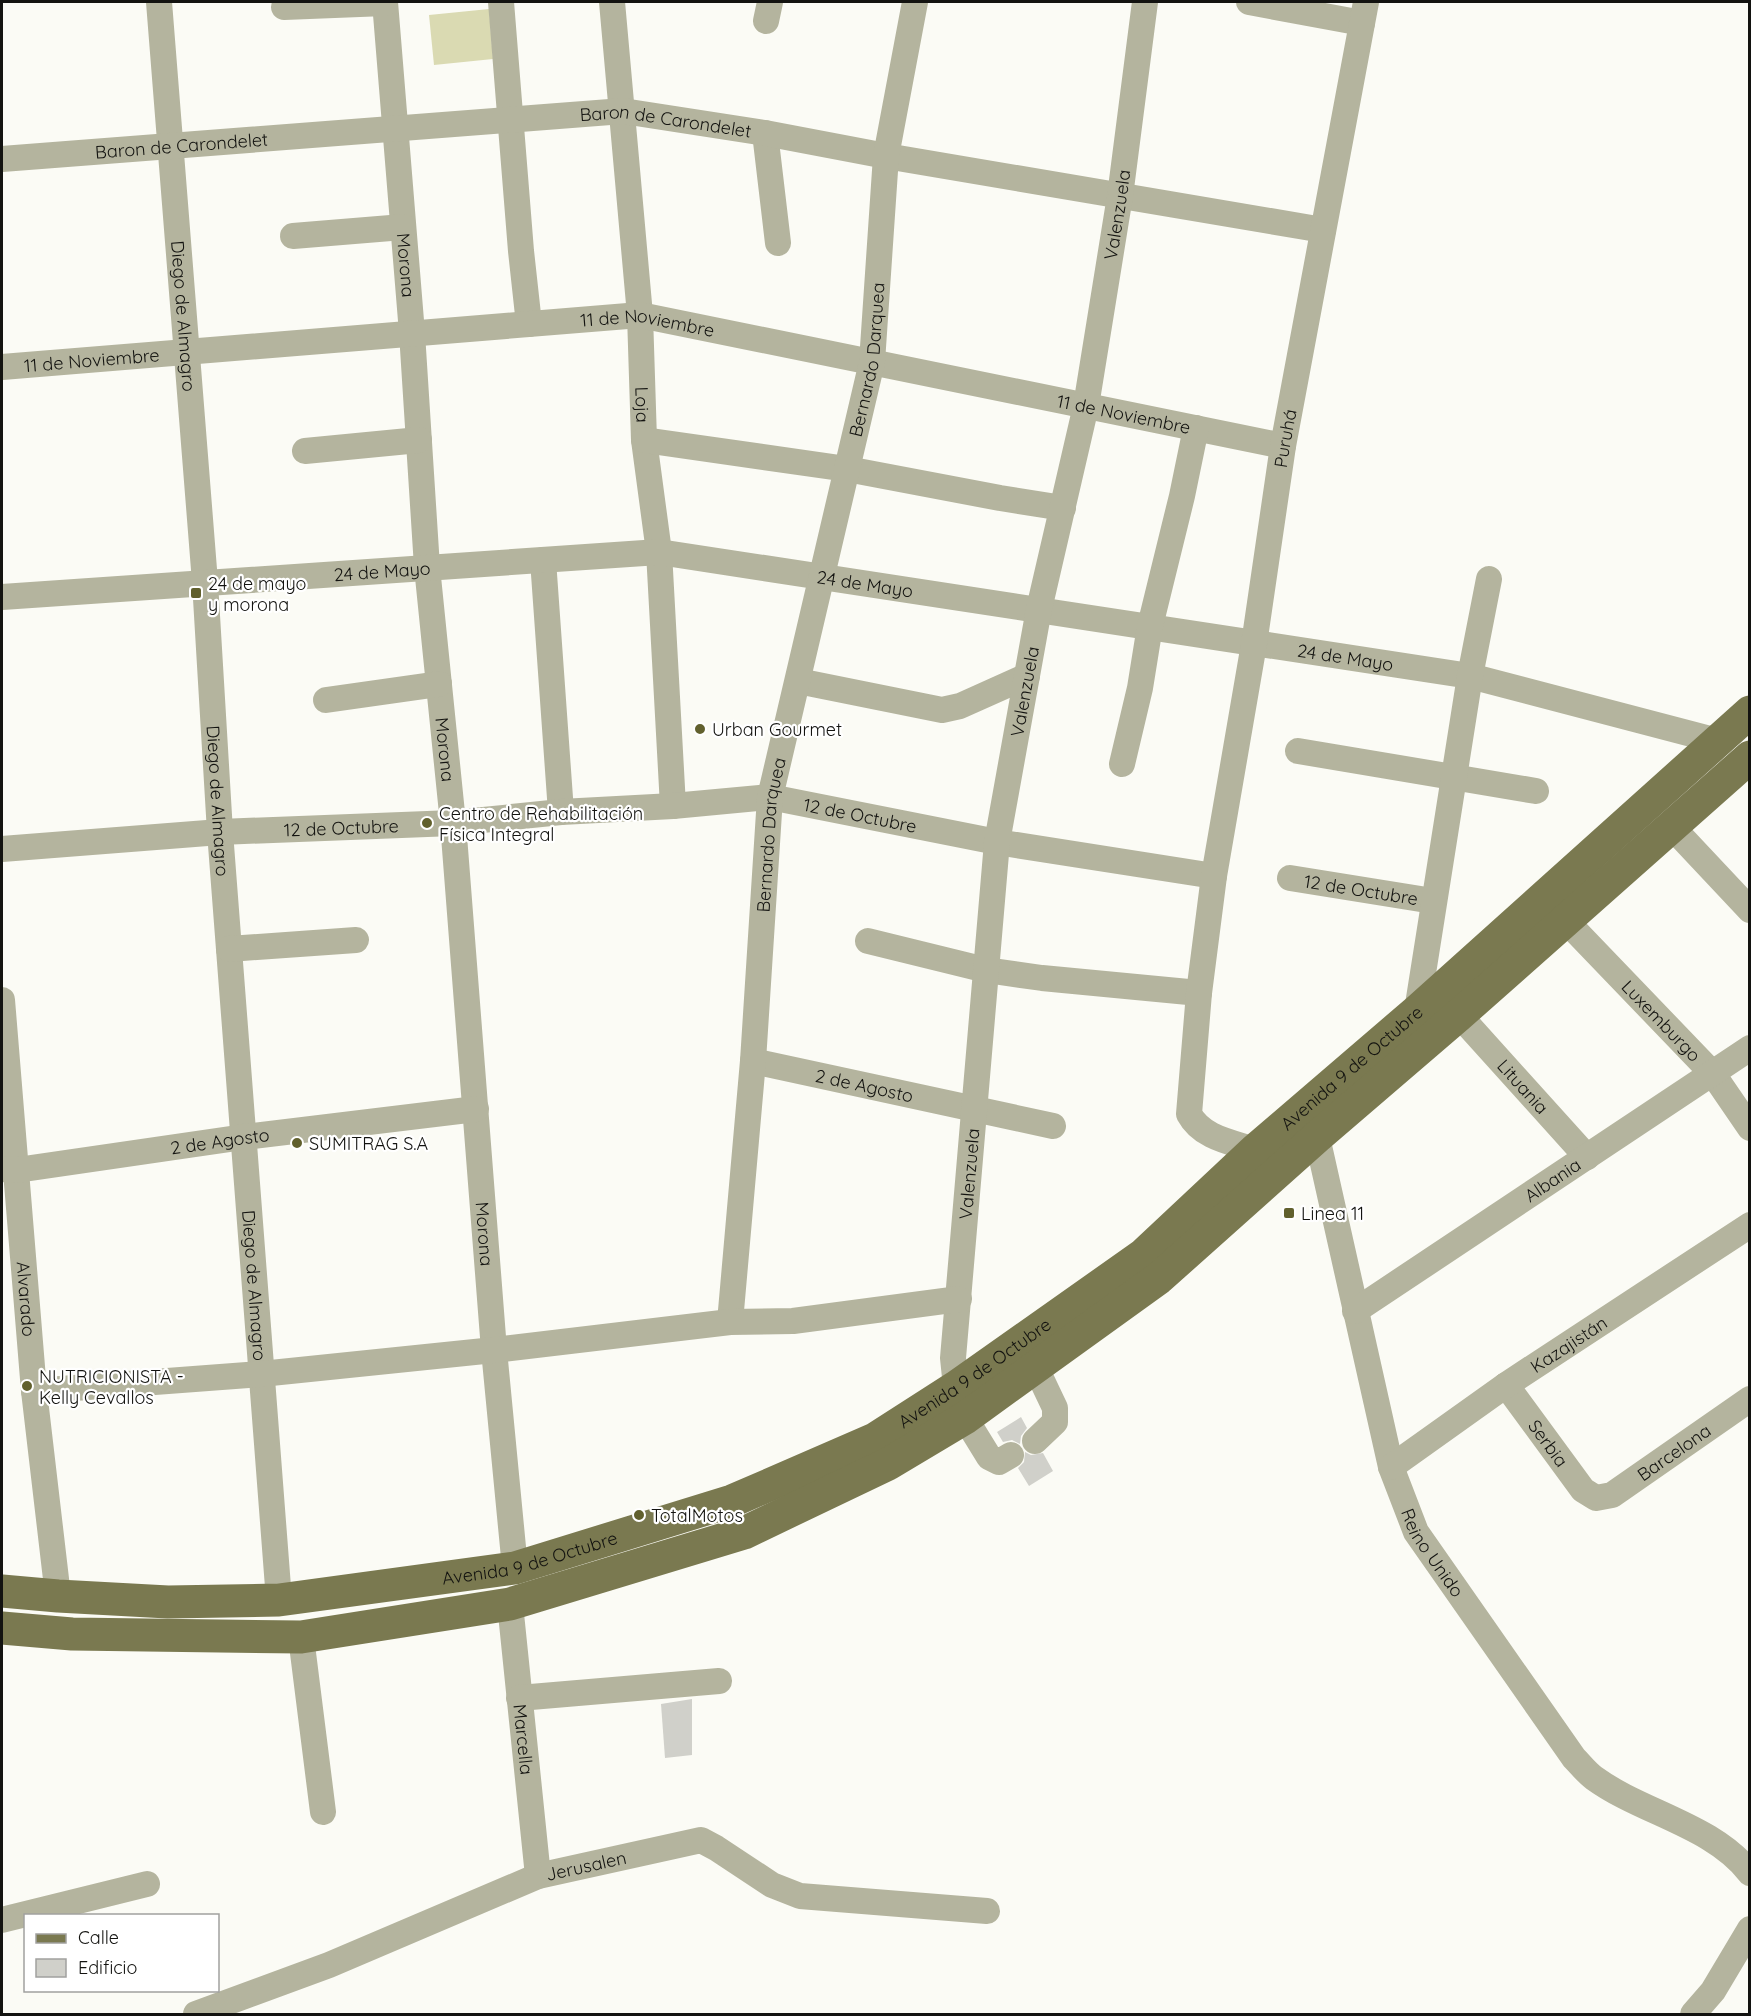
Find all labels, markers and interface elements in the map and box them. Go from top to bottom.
street label: Baron de Carondelet [579,99,753,142]
street label: Baron de Carondelet [94,127,269,163]
street label: Valenzuela [1098,168,1135,262]
street label: Morona [392,232,421,298]
street label: Diego de Almagro [166,240,201,392]
street label: Bernardo Darquea [843,282,889,439]
street label: 11 de Noviembre [579,303,717,341]
street label: 11 de Noviembre [23,343,160,377]
street label: Loja [631,386,655,423]
street label: 11 de Noviembre [1055,389,1193,438]
street label: Puruhá [1268,407,1301,469]
street label: 24 de Mayo [333,556,431,586]
street label: 24 de Mayo [815,565,915,602]
place label: 24 de mayo y morona [208,572,306,616]
marker: 24 de mayo y morona [189,586,203,600]
street label: 24 de Mayo [1296,638,1395,676]
street label: Valenzuela [1005,644,1044,738]
street label: Morona [431,716,460,783]
place label: Urban Gourmet [712,718,842,741]
marker: Urban Gourmet [693,722,707,736]
street label: Diego de Almagro [202,725,235,877]
street label: Bernardo Darquea [751,755,790,913]
street label: 12 de Octubre [802,792,919,837]
place label: Centro de Rehabilitación Física Integral [439,802,643,846]
street label: 12 de Octubre [283,814,399,841]
marker: Centro de Rehabilitación Física Integral [420,816,434,830]
street label: 12 de Octubre [1303,869,1420,910]
street label: Luxemburgo [1617,975,1706,1066]
street label: Avenida 9 de Octubre [1275,1000,1427,1135]
street label: Lituania [1493,1054,1554,1118]
street label: 2 de Agosto [813,1063,916,1107]
street label: 2 de Agosto [169,1123,271,1159]
street label: Valenzuela [953,1127,984,1220]
place label: SUMITRAG S.A [309,1132,429,1155]
marker: SUMITRAG S.A [290,1136,304,1150]
street label: Albania [1520,1153,1585,1207]
street label: Morona [471,1201,499,1267]
place label: Linea 11 [1301,1202,1364,1225]
marker: Linea 11 [1282,1206,1296,1220]
street label: Diego de Almagro [238,1209,272,1362]
street label: Alvarado [12,1261,41,1337]
street label: Kazajistán [1526,1310,1611,1378]
street label: Avenida 9 de Octubre [894,1312,1055,1433]
place label: NUTRICIONISTA - Kelly Cevallos [39,1365,184,1409]
marker: NUTRICIONISTA - Kelly Cevallos [20,1379,34,1393]
street label: Serbia [1524,1415,1574,1471]
street label: Barcelona [1632,1418,1715,1486]
place label: TotalMotos [651,1504,743,1527]
street label: Reino Unido [1396,1505,1469,1601]
marker: TotalMotos [632,1508,646,1522]
street label: Avenida 9 de Octubre [441,1526,620,1589]
street label: Marcella [509,1703,539,1776]
street label: Jerusalen [544,1845,628,1885]
legend [24,1914,219,1992]
text: Calle [78,1926,119,1949]
text: Edificio [78,1956,137,1979]

